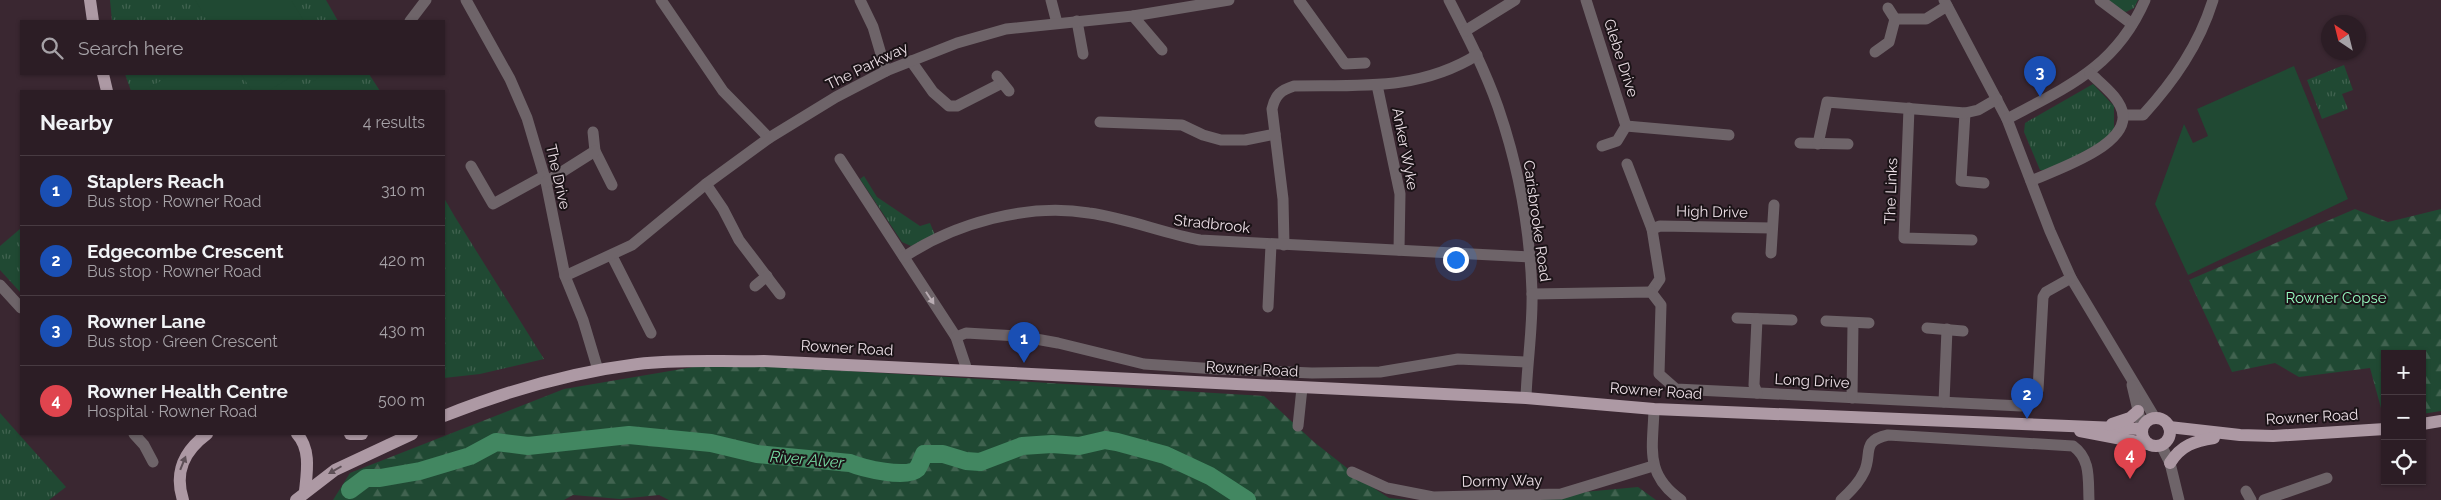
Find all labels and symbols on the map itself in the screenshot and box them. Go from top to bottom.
north arrow [2321,15,2366,60]
street label: Glebe Drive [1600,17,1642,100]
street label: The Parkway [823,38,911,94]
pin: 3 [2024,56,2056,97]
street label: Anker Wyke [1388,106,1422,192]
street label: The Drive [542,143,574,212]
street label: The Links [1881,157,1901,225]
street label: Carisbrooke Road [1520,159,1554,283]
street label: High Drive [1676,202,1748,222]
street label: Stradbrook [1173,211,1251,237]
your location [1443,247,1469,273]
park label: Rowner Copse [2285,289,2387,307]
one-way arrow [925,291,935,305]
pin: 1 [1008,322,1040,363]
street label: Rowner Road [800,337,894,359]
street label: Rowner Road [1205,358,1299,380]
street label: Long Drive [1774,370,1850,392]
pin: 2 [2011,378,2043,419]
street label: Rowner Road [1609,379,1703,403]
street label: Rowner Road [2265,406,2359,428]
pin: 4 [2114,438,2146,479]
water label: River Alver [769,447,845,472]
one-way arrow [179,455,187,470]
one-way arrow [328,466,342,475]
street label: Dormy Way [1462,471,1542,491]

